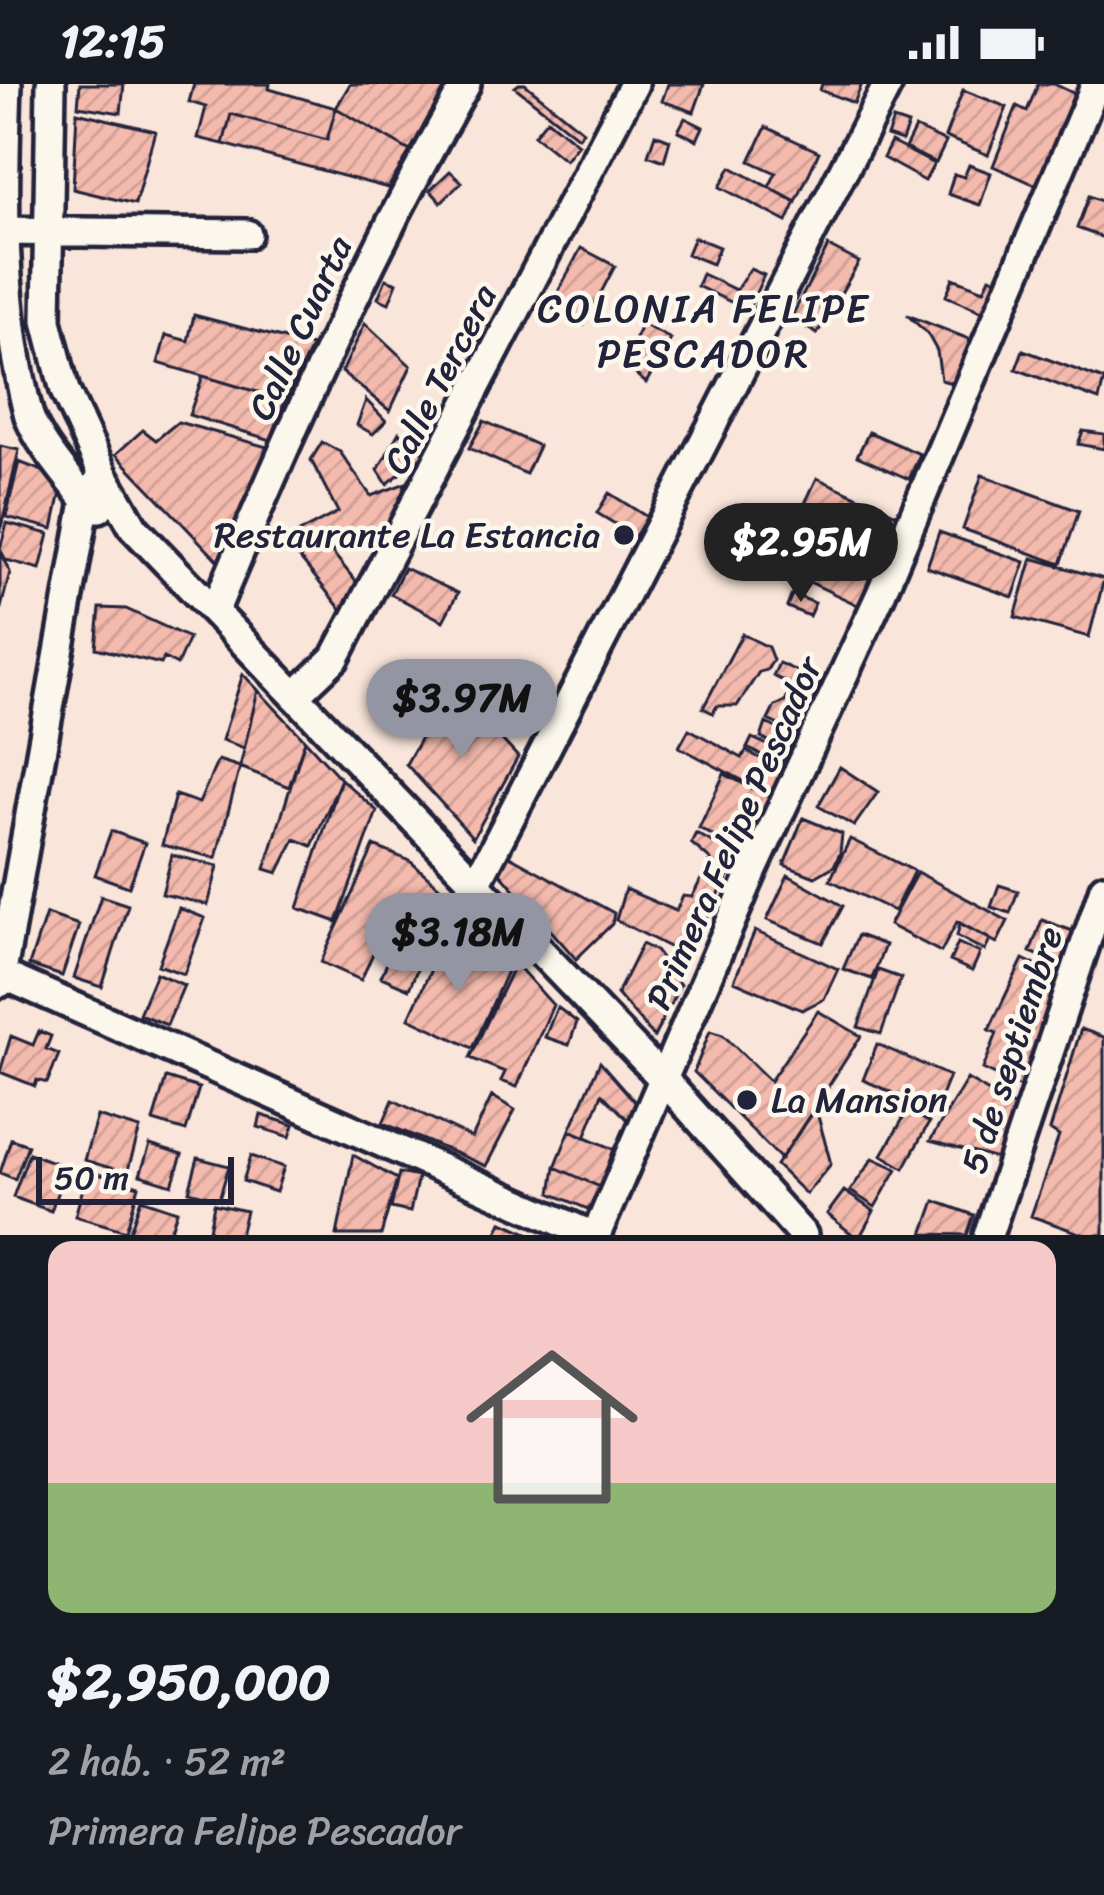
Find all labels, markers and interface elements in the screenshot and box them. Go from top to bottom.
text: 12:15 [60,2,166,82]
street label: Calle Cuarta [229,224,371,431]
street label: Calle Tercera [365,272,516,485]
district label: COLONIA FELIPE PESCADOR [538,274,870,388]
place label: Restaurante La Estancia [214,503,600,567]
pin: $2.95M [703,503,899,605]
text: $2.95M [731,507,871,576]
marker: Restaurante La Estancia [611,522,637,548]
street label: Primera Felipe Pescador [627,644,842,1020]
pin: $3.97M [364,659,560,761]
text: $3.97M [393,663,531,732]
pin: $3.18M [360,893,556,995]
text: $3.18M [392,897,524,966]
street label: 5 de septiembre [942,918,1082,1182]
place label: La Mansion [771,1068,948,1132]
marker: La Mansion [734,1087,760,1113]
text: 50 m [54,1149,129,1207]
scale bar [36,1151,234,1204]
icon: home [444,1319,660,1535]
text: $2,950,000 [48,1637,331,1727]
text: 2 hab. · 52 m² [48,1727,286,1796]
text: Primera Felipe Pescador [48,1796,461,1865]

